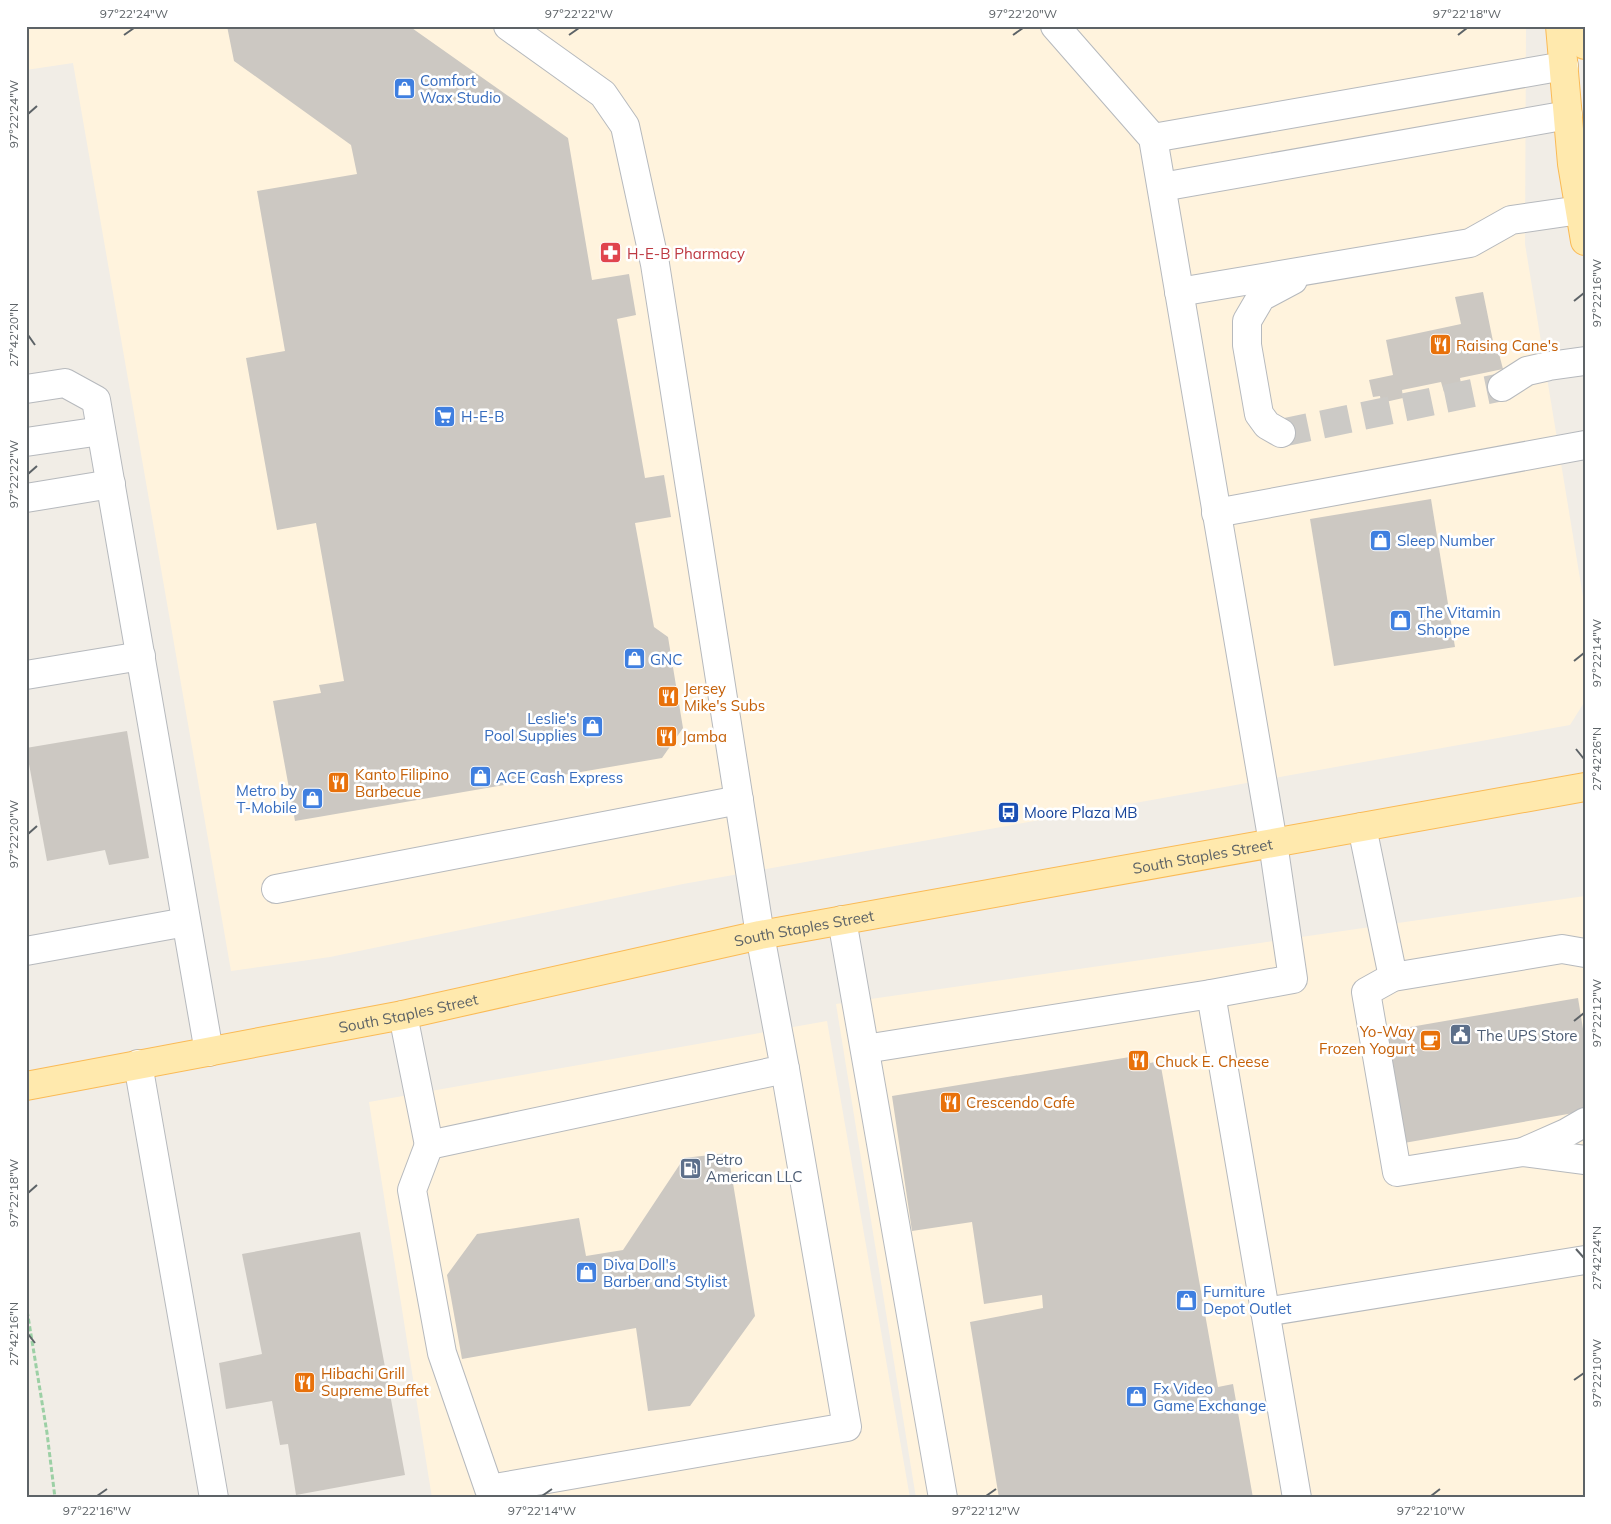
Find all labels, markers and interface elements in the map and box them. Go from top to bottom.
text: 97°22'24"W [100,6,168,21]
text: 97°22'22"W [545,6,613,21]
text: 97°22'20"W [989,6,1057,21]
text: 97°22'18"W [1433,6,1501,21]
place label: Comfort Wax Studio [420,71,501,107]
shop icon: Comfort Wax Studio [392,77,416,101]
text: 97°22'24"W [6,80,21,148]
pharmacy icon: H-E-B Pharmacy [599,241,623,265]
place label: H-E-B Pharmacy [627,244,745,263]
text: 97°22'16"W [1589,259,1604,327]
text: 27°42'20"N [6,303,21,367]
restaurant icon: Raising Cane's [1428,333,1452,357]
place label: Raising Cane's [1456,336,1558,355]
supermarket icon: H-E-B [433,404,457,428]
place label: H-E-B [461,407,504,426]
text: 97°22'22"W [6,440,21,508]
shop icon: Sleep Number [1369,528,1393,552]
place label: Sleep Number [1397,531,1495,550]
place label: The Vitamin Shoppe [1417,603,1501,639]
shop icon: The Vitamin Shoppe [1389,609,1413,633]
text: 97°22'14"W [1589,619,1604,687]
shop icon: GNC [622,647,646,671]
place label: GNC [650,650,682,669]
place label: Jersey Mike's Subs [684,679,765,715]
restaurant icon: Jersey Mike's Subs [656,685,680,709]
place label: Leslie's Pool Supplies [484,709,577,745]
shop icon: Leslie's Pool Supplies [581,715,605,739]
restaurant icon: Jamba [654,724,678,748]
place label: Jamba [682,727,727,746]
text: 27°42'26"N [1589,727,1604,791]
place label: Kanto Filipino Barbecue [355,765,449,801]
shop icon: ACE Cash Express [468,765,492,789]
place label: ACE Cash Express [496,768,623,787]
restaurant icon: Kanto Filipino Barbecue [327,771,351,795]
place label: Metro by T-Mobile [236,781,297,817]
shop icon: Metro by T-Mobile [301,787,325,811]
text: 97°22'20"W [6,800,21,868]
bus stop icon: Moore Plaza MB [996,800,1020,824]
place label: Moore Plaza MB [1024,803,1137,822]
street label: South Staples Street [1131,834,1274,878]
street label: South Staples Street [732,905,875,950]
text: 97°22'12"W [1589,979,1604,1047]
street label: South Staples Street [337,989,480,1036]
place label: Yo-Way Frozen Yogurt [1319,1022,1415,1058]
public building icon: The UPS Store [1449,1023,1473,1047]
place label: The UPS Store [1477,1026,1577,1045]
cafe icon: Yo-Way Frozen Yogurt [1419,1028,1443,1052]
restaurant icon: Chuck E. Cheese [1127,1049,1151,1073]
place label: Chuck E. Cheese [1155,1052,1269,1071]
restaurant icon: Crescendo Cafe [938,1090,962,1114]
place label: Crescendo Cafe [966,1093,1075,1112]
place label: Petro American LLC [706,1150,803,1186]
fuel station icon: Petro American LLC [678,1156,702,1180]
text: 97°22'18"W [6,1159,21,1227]
text: 27°42'24"N [1589,1226,1604,1290]
place label: Diva Doll's Barber and Stylist [603,1255,727,1291]
shop icon: Diva Doll's Barber and Stylist [575,1261,599,1285]
place label: Furniture Depot Outlet [1203,1282,1291,1318]
shop icon: Furniture Depot Outlet [1175,1288,1199,1312]
text: 27°42'16"N [6,1302,21,1366]
text: 97°22'10"W [1589,1339,1604,1407]
place label: Hibachi Grill Supreme Buffet [321,1364,429,1400]
restaurant icon: Hibachi Grill Supreme Buffet [293,1370,317,1394]
place label: Fx Video Game Exchange [1153,1379,1266,1415]
shop icon: Fx Video Game Exchange [1125,1385,1149,1409]
text: 97°22'16"W [63,1503,131,1518]
text: 97°22'14"W [508,1503,576,1518]
text: 97°22'12"W [952,1503,1020,1518]
text: 97°22'10"W [1397,1503,1465,1518]

